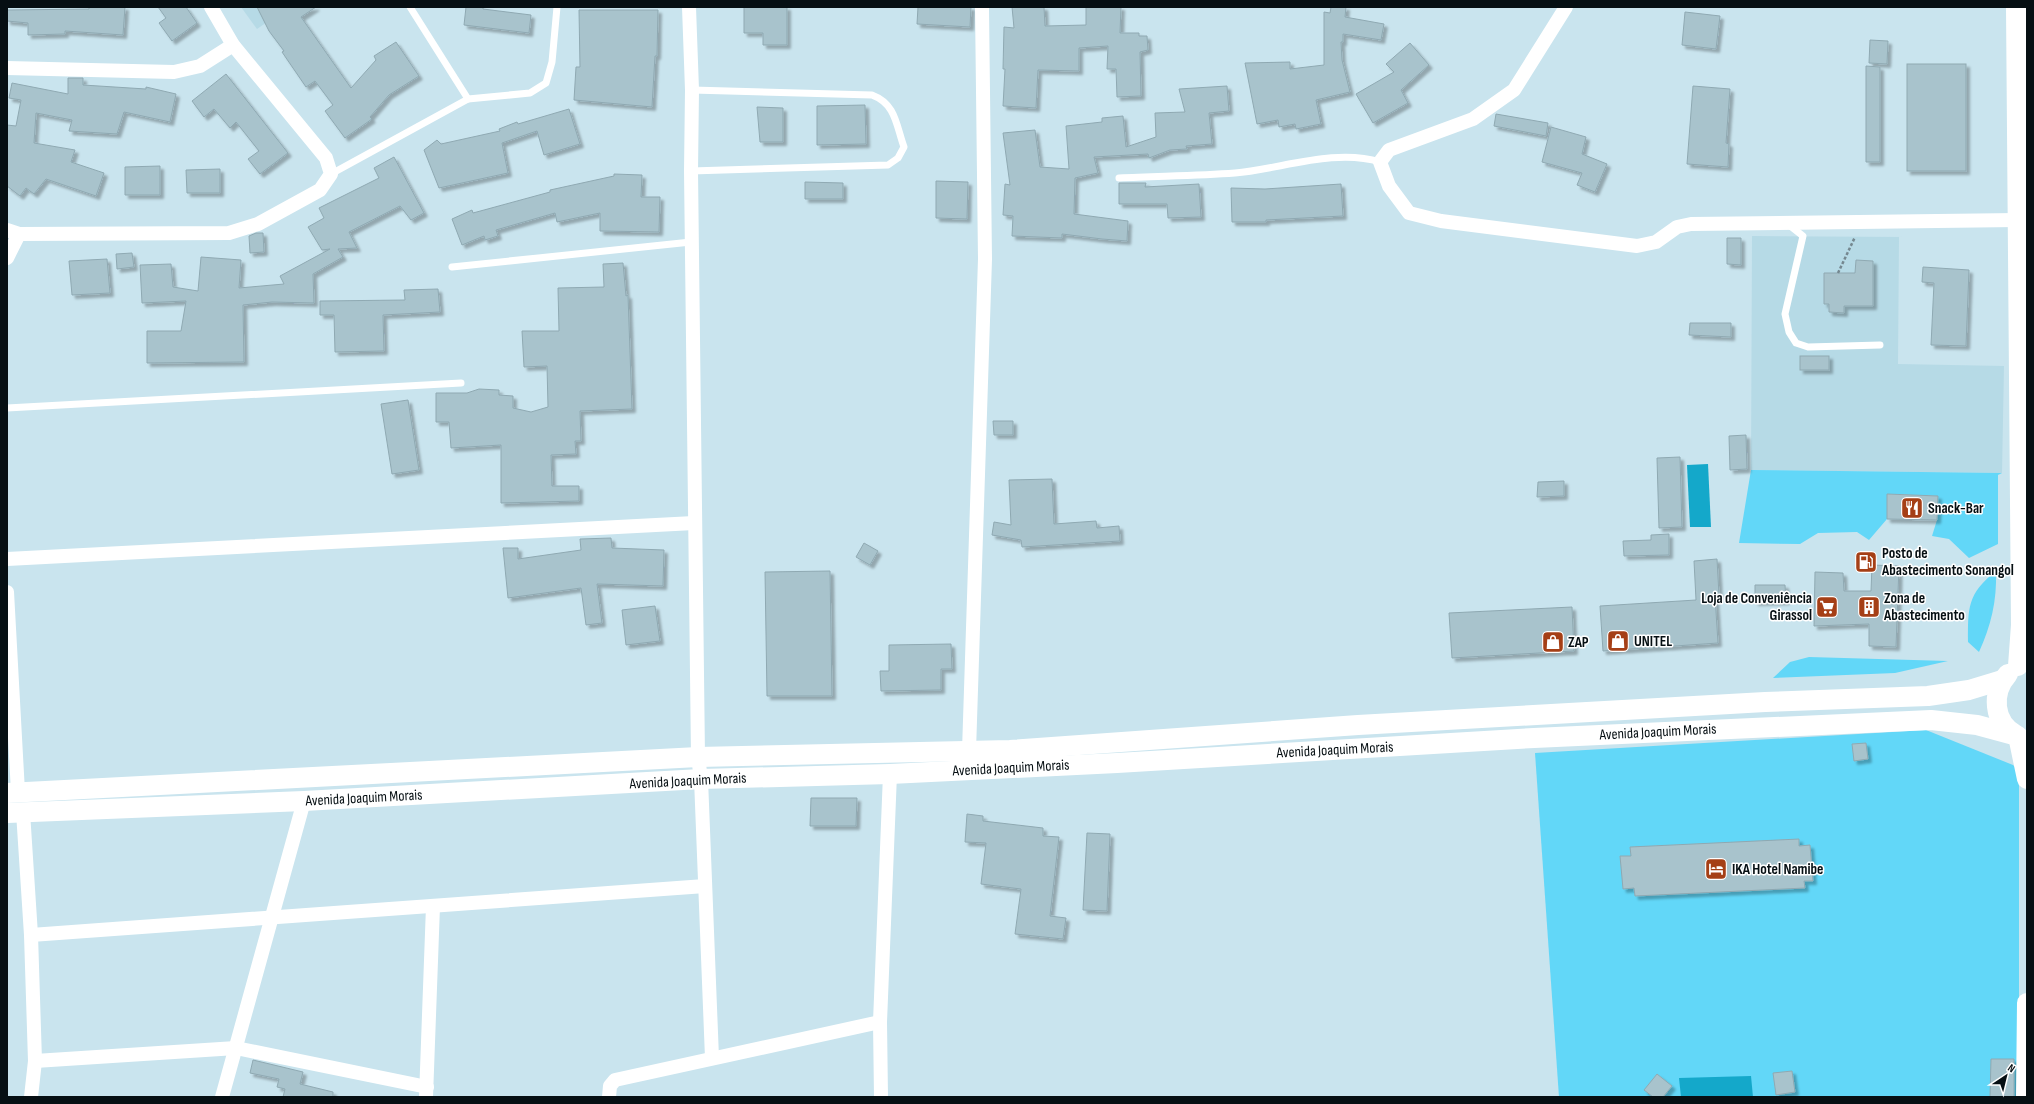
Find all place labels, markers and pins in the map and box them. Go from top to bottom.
restaurant icon: Snack-Bar [1899,495,1925,521]
place label: Snack-Bar [1928,499,1984,518]
place label: Posto de Abastecimento Sonangol [1881,544,2014,580]
fuel station icon: Posto de Abastecimento Sonangol [1853,549,1879,575]
place label: Loja de Conveniência Girassol [1701,589,1812,625]
place label: Zona de Abastecimento [1883,589,1965,625]
supermarket icon: Loja de Conveniência Girassol [1814,594,1840,620]
building icon: Zona de Abastecimento [1856,594,1882,620]
shop icon: UNITEL [1605,628,1631,654]
shop icon: ZAP [1540,629,1566,655]
place label: UNITEL [1634,632,1672,651]
place label: ZAP [1568,633,1589,652]
hotel icon: IKA Hotel Namibe [1703,856,1729,882]
place label: IKA Hotel Namibe [1732,860,1823,879]

